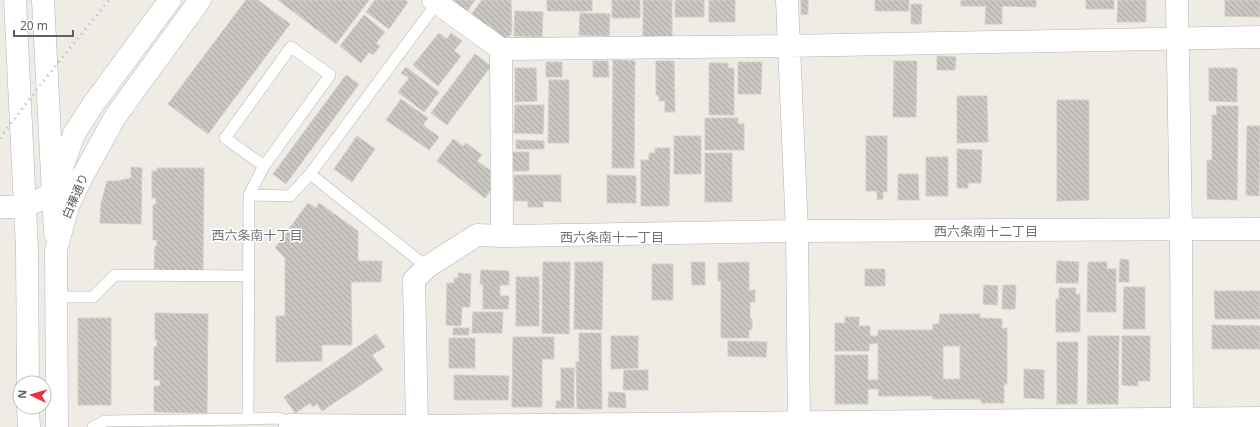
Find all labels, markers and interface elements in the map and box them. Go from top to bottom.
scale bar [14,12,73,38]
text: 20 m [20,17,48,34]
street label: 白樺通り [58,171,92,221]
district label: 西六条南十二丁目 [934,222,1038,240]
district label: 西六条南十丁目 [211,226,303,244]
district label: 西六条南十一丁目 [560,228,664,246]
north arrow [12,375,52,415]
text: N [14,389,29,399]

